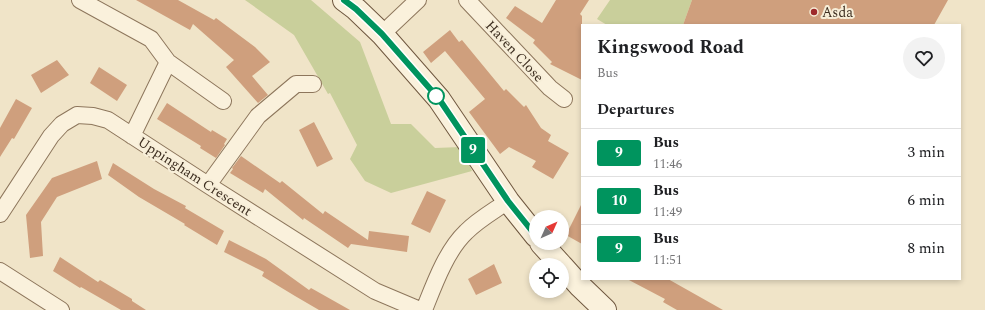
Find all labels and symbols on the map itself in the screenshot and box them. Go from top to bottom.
place label: Asda [822,2,853,23]
marker: Asda [809,7,819,17]
street label: Haven Close [480,16,549,87]
unlabelled marker [427,87,445,105]
street label: Uppingham Crescent [133,132,256,221]
line badge: 9 [460,137,486,163]
north arrow [529,210,569,250]

